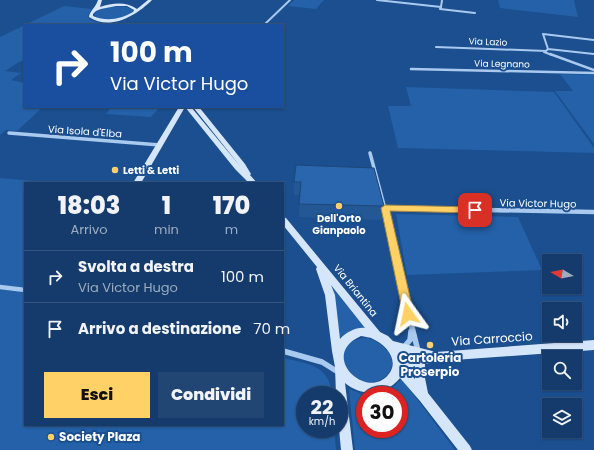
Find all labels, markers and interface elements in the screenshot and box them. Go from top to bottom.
text: 100 m [110,33,193,72]
street label: Via Lazio [468,35,508,49]
icon: right [44,40,96,92]
street label: Via Legnano [474,58,530,70]
text: Via Victor Hugo [110,71,248,96]
street label: Via Isola d'Elba [47,121,122,142]
place label: Letti & Letti [123,163,179,178]
marker: Letti & Letti [110,165,120,175]
text: 18:03 [58,189,120,222]
text: 1 [162,189,171,222]
text: 170 [213,189,250,222]
pin [458,193,492,227]
street label: Via Victor Hugo [499,195,577,212]
icon: arrive [464,199,486,221]
marker: Dell'Orto Gianpaolo [334,201,344,211]
place label: Dell'Orto Gianpaolo [312,211,366,238]
text: Arrivo [70,220,108,239]
text: min [154,220,179,239]
text: m [225,220,238,239]
north arrow [542,254,582,294]
map controls [542,254,582,438]
text: Svolta a destra [78,256,194,277]
street label: Via Briantina [330,261,381,320]
icon: right [44,266,66,288]
text: 100 m [221,266,264,287]
text: Via Victor Hugo [78,278,178,297]
position arrow [387,293,429,335]
button: sound [542,302,582,342]
icon: arrive [44,318,66,340]
text: Arrivo a destinazione [78,318,241,339]
text: 70 m [253,318,290,339]
street label: Via Carroccio [451,327,534,350]
marker: Cartoleria Proserpio [425,340,435,350]
place label: Cartoleria Proserpio [399,349,461,380]
button: search [542,350,582,390]
button: Esci [44,372,150,418]
button: Condividi [158,372,264,418]
speed limit sign: 30 [356,386,408,438]
text: 22 [311,393,333,421]
button: layers [542,398,582,438]
text: km/h [309,414,335,429]
place label: Society Plaza [59,428,141,445]
marker: Society Plaza [46,432,56,442]

